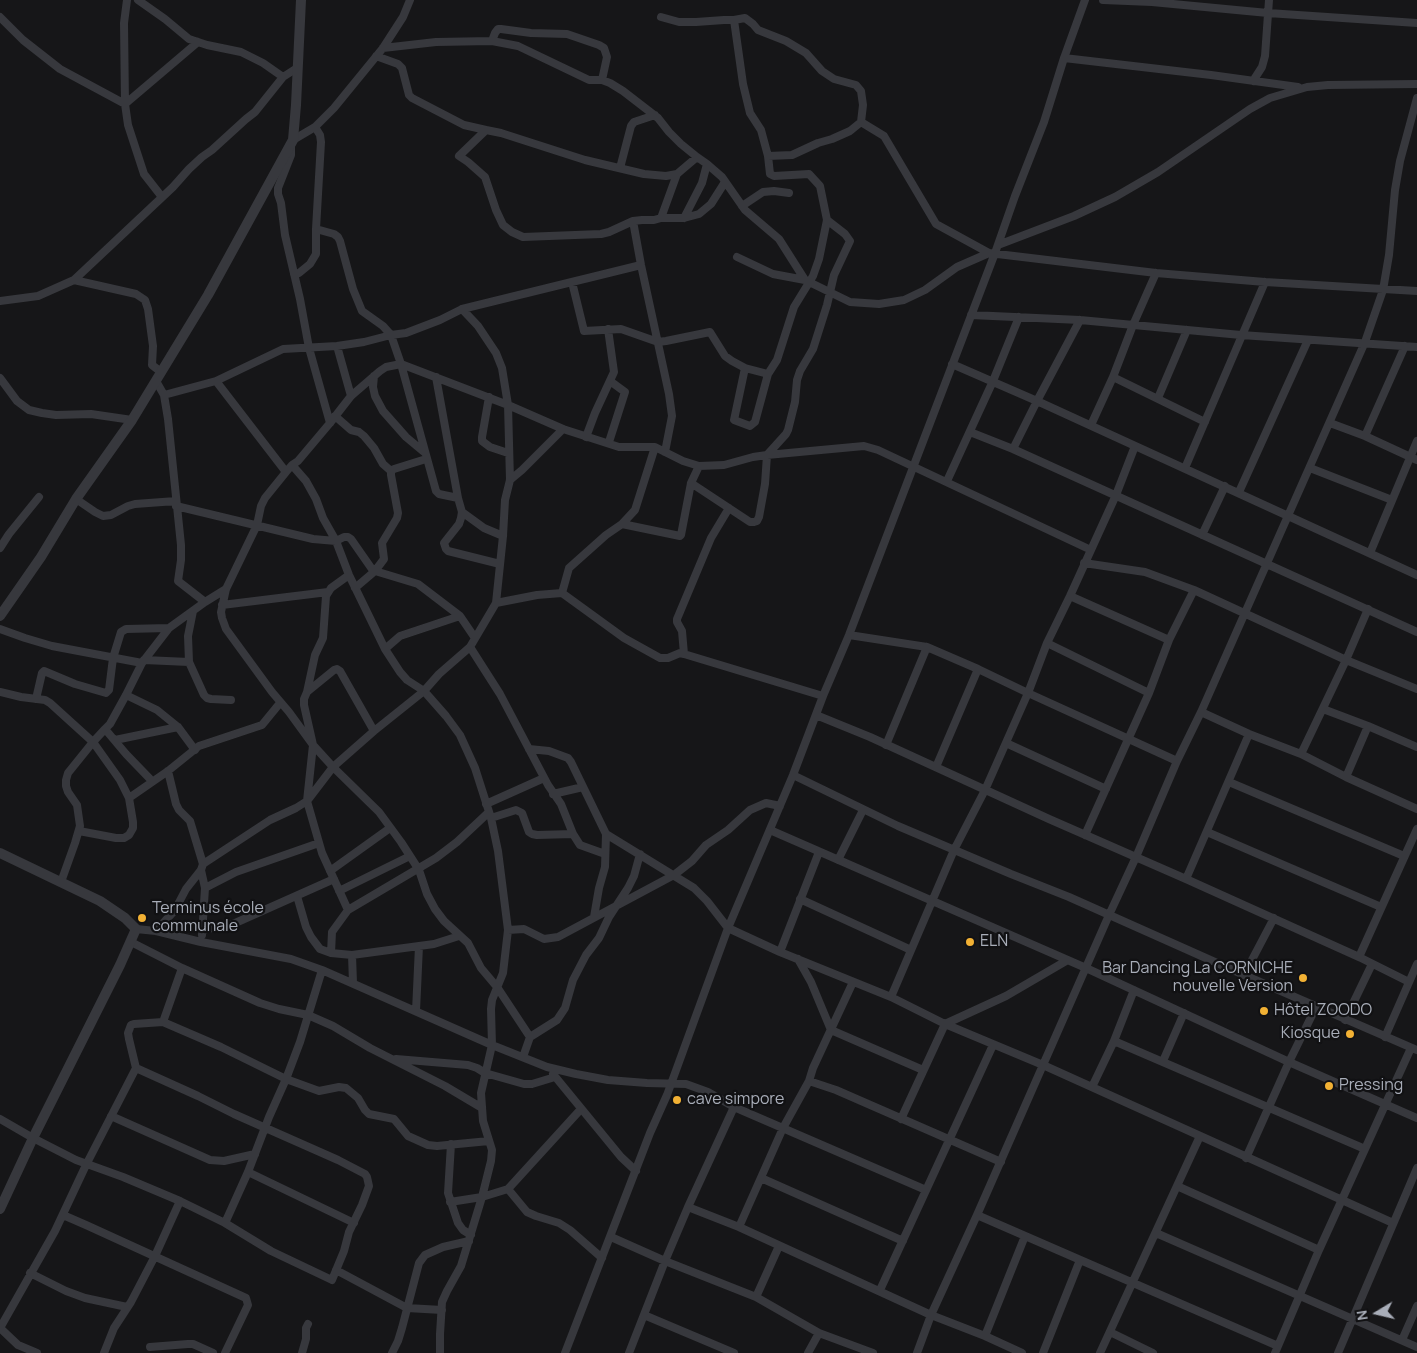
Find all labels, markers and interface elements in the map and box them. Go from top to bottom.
place label: Terminus école communale [152,899,264,937]
marker: Terminus école communale [136,912,148,924]
place label: ELN [980,932,1008,952]
marker: ELN [964,936,976,948]
place label: Bar Dancing La CORNICHE nouvelle Version [1102,959,1293,997]
marker: Bar Dancing La CORNICHE nouvelle Version [1297,972,1309,984]
place label: Hôtel ZOODO [1274,1001,1372,1021]
marker: Hôtel ZOODO [1258,1005,1270,1017]
place label: Kiosque [1281,1024,1340,1044]
marker: Kiosque [1344,1028,1356,1040]
place label: Pressing [1339,1076,1403,1096]
marker: Pressing [1323,1080,1335,1092]
place label: cave simpore [687,1090,784,1110]
marker: cave simpore [671,1094,683,1106]
north arrow [1352,1288,1402,1338]
text: N [1352,1309,1372,1322]

